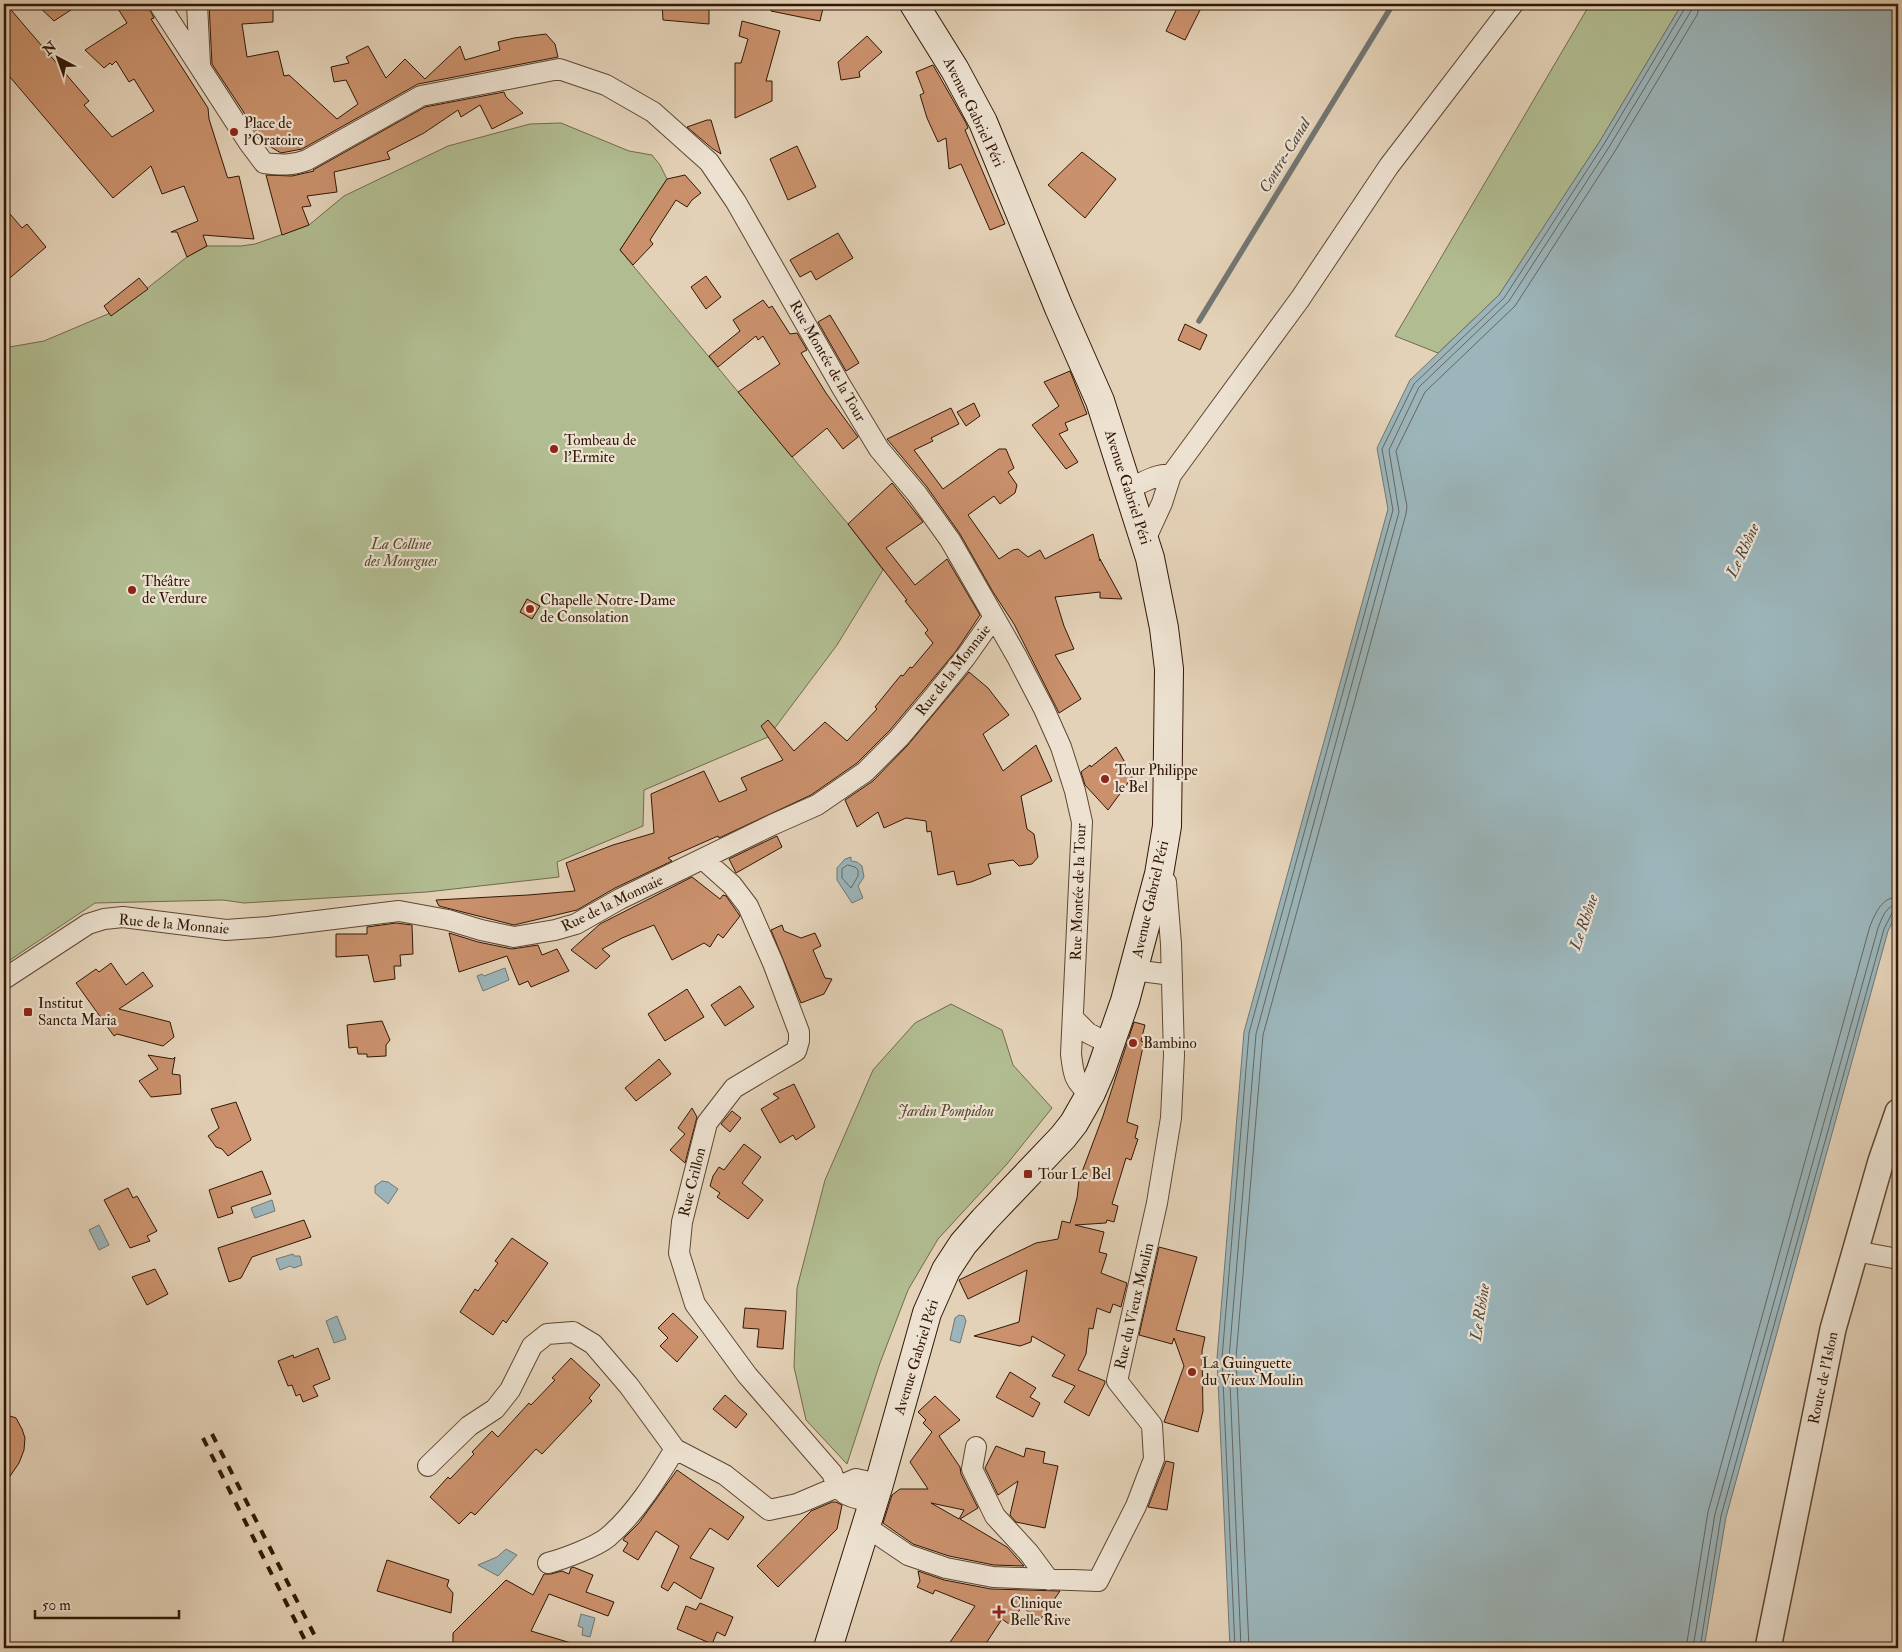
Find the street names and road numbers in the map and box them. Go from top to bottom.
street label: Avenue Gabriel Péri [938,53,1008,170]
street label: Rue Montée de la Tour [785,297,870,426]
street label: Avenue Gabriel Péri [1100,426,1155,547]
street label: Rue de la Monnaie [912,621,995,720]
street label: Rue Montée de la Tour [1067,823,1090,961]
street label: Avenue Gabriel Péri [1128,839,1173,961]
street label: Rue de la Monnaie [558,871,666,936]
street label: Rue de la Monnaie [118,910,230,939]
street label: Rue Crillon [675,1145,710,1219]
street label: Rue du Vieux Moulin [1111,1241,1158,1371]
street label: Avenue Gabriel Péri [890,1297,943,1418]
street label: Route de l'Islon [1804,1330,1843,1426]

